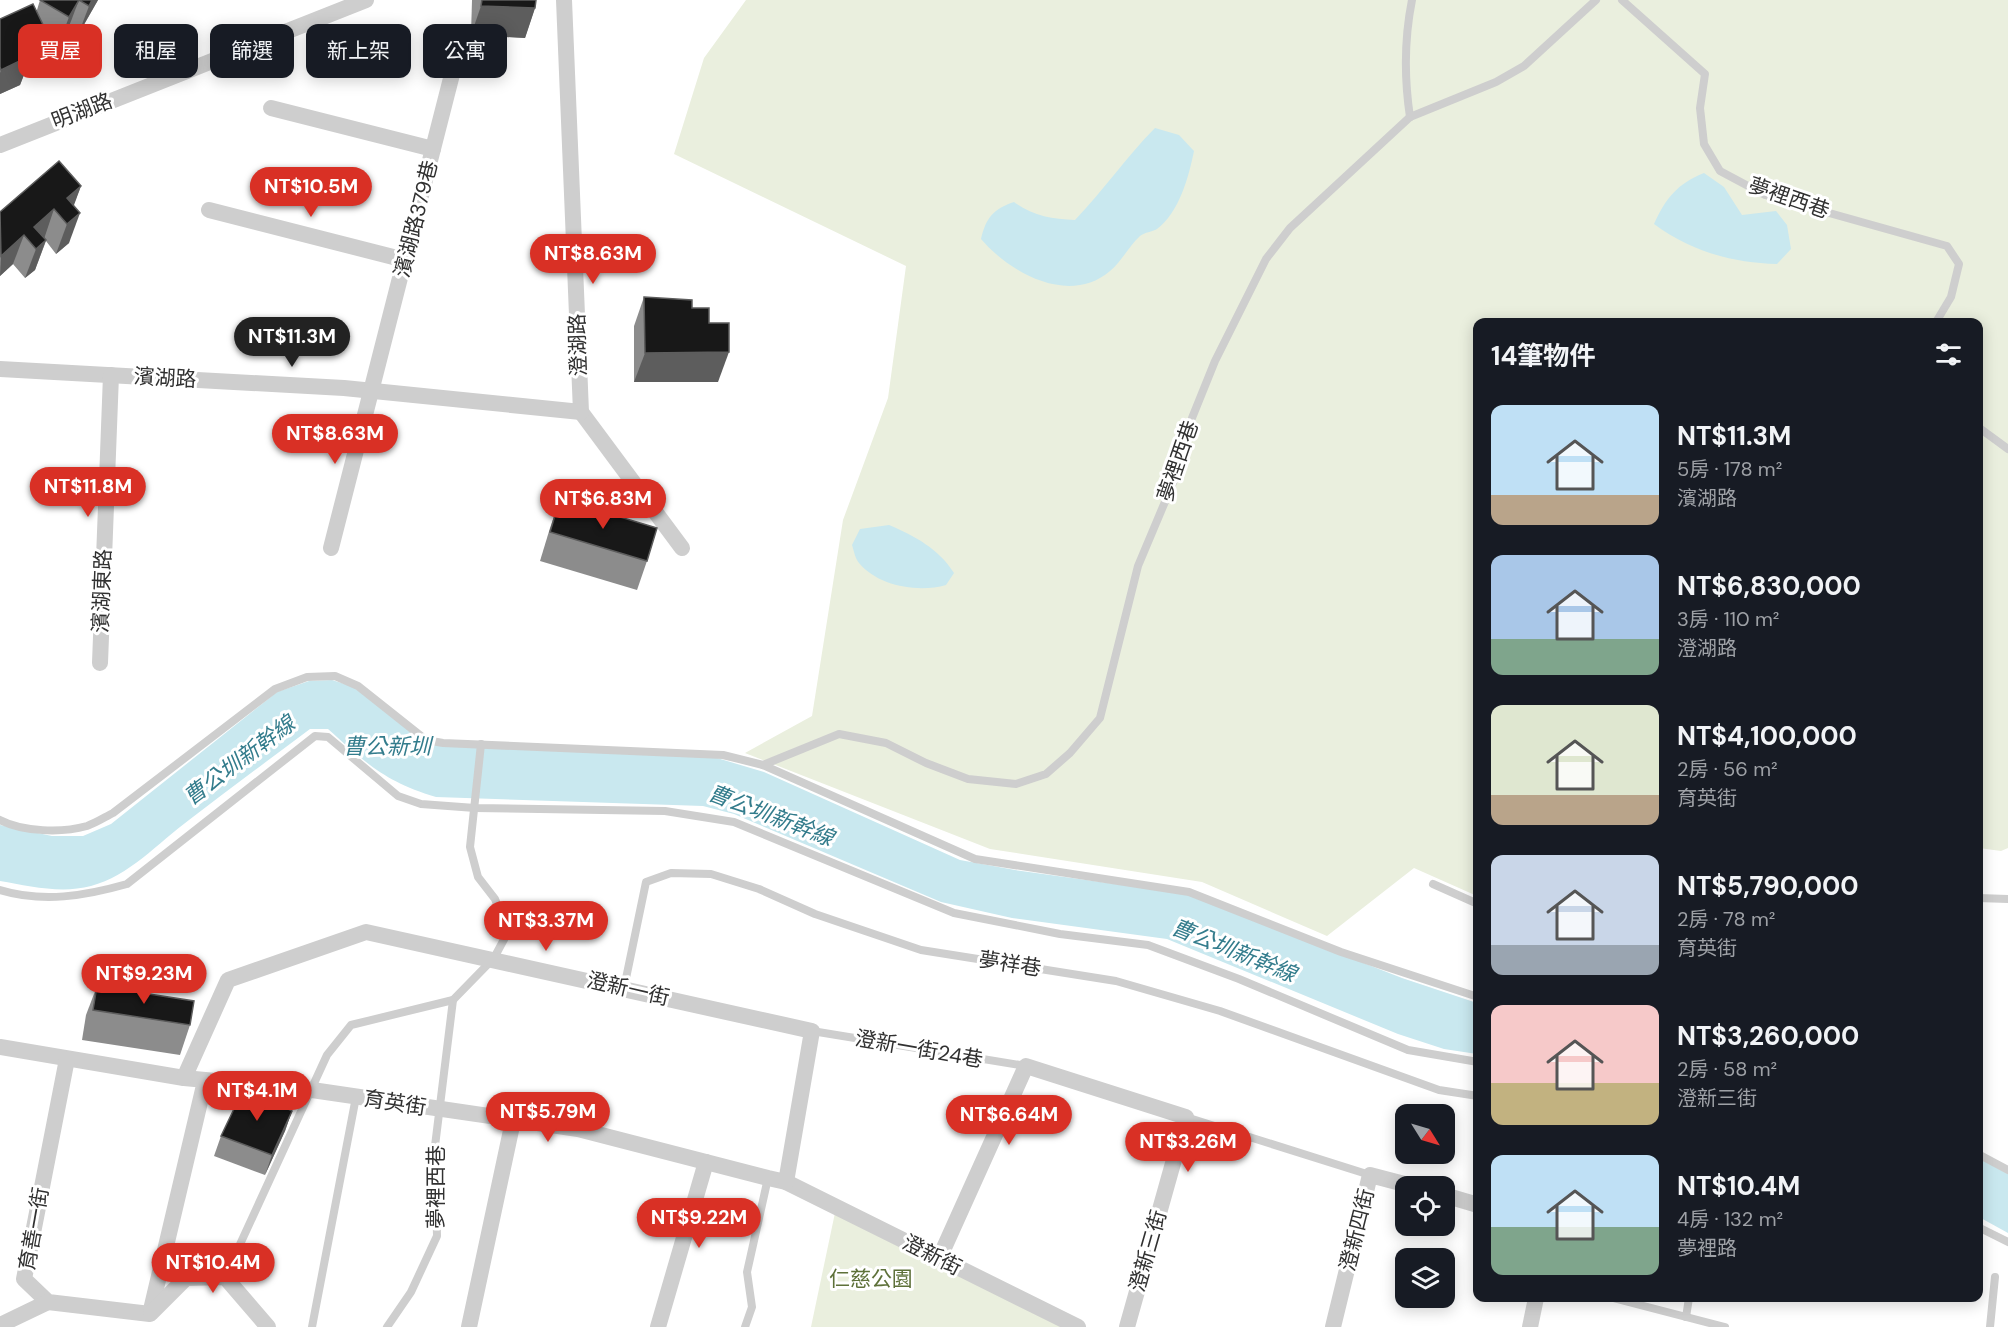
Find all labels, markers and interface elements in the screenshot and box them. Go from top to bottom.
chip: 買屋 [18,24,102,78]
chip: 租屋 [114,24,198,78]
chip: 篩選 [210,24,294,78]
chip: 新上架 [306,24,411,78]
chip: 公寓 [423,24,507,78]
street label: 明湖路 [48,87,116,135]
street label: 濱湖路379巷 [388,157,444,281]
pin: NT$10.5M [249,167,373,218]
street label: 夢裡西巷 [1745,171,1833,225]
text: NT$10.5M [264,173,358,199]
pin: NT$8.63M [531,234,655,285]
text: NT$8.63M [544,240,642,266]
street label: 澄湖路 [563,313,593,377]
pin: NT$11.3M [230,317,354,368]
text: NT$11.3M [248,323,336,349]
icon: filters [1932,338,1965,371]
text: 14筆物件 [1491,339,1595,373]
street label: 濱湖路 [133,362,197,394]
pin: NT$8.63M [273,414,397,465]
street label: 夢裡西巷 [1151,417,1205,505]
text: NT$11.3M [1677,419,1791,453]
text: NT$8.63M [286,420,384,446]
icon: home [1539,429,1611,501]
text: 5房 · 178 m² [1677,456,1782,482]
pin: NT$11.8M [26,467,150,518]
text: NT$11.8M [44,473,132,499]
pin: NT$6.83M [541,479,665,530]
text: NT$6.83M [554,485,652,511]
text: 濱湖路 [1677,485,1737,511]
street label: 濱湖東路 [87,549,117,633]
text: NT$6,830,000 [1677,569,1861,603]
icon: home [1539,579,1611,651]
text: 3房 · 110 m² [1677,606,1779,632]
text: 澄湖路 [1677,635,1737,661]
water label: 曹公圳新幹線 [178,707,303,812]
text: NT$4,100,000 [1677,719,1857,753]
icon: home [1539,729,1611,801]
water label: 曹公新圳 [343,732,434,761]
text: 2房 · 56 m² [1677,756,1778,782]
water label: 曹公圳新幹線 [704,778,840,854]
text: 育英街 [1677,785,1737,811]
text: NT$5,790,000 [1677,869,1859,903]
icon: home [1539,879,1611,951]
pin: NT$3.37M [484,901,608,952]
text: 2房 · 78 m² [1677,906,1775,932]
text: NT$3.37M [498,907,594,933]
water label: 曹公圳新幹線 [1167,912,1303,990]
text: 育英街 [1677,935,1737,961]
street label: 夢祥巷 [977,945,1043,983]
pin: NT$9.23M [82,954,206,1005]
text: NT$9.23M [96,960,192,986]
street label: 澄新一街 [584,966,672,1012]
text: NT$3,260,000 [1677,1019,1859,1053]
street label: 澄新一街24巷 [853,1024,985,1074]
icon: home [1539,1029,1611,1101]
text: 2房 · 58 m² [1677,1056,1777,1082]
pin: NT$4.1M [202,1071,312,1122]
text: NT$4.1M [217,1077,297,1103]
street label: 育英街 [362,1084,428,1122]
text: 澄新三街 [1677,1085,1757,1111]
pin: NT$5.79M [486,1092,610,1143]
pin: NT$6.64M [947,1095,1071,1146]
text: NT$5.79M [500,1098,596,1124]
text: NT$6.64M [960,1101,1058,1127]
north arrow [1395,1104,1455,1164]
map controls [1395,1104,1455,1308]
pin: NT$3.26M [1126,1122,1250,1173]
text: NT$3.26M [1139,1128,1237,1154]
street label: 夢裡西巷 [422,1145,450,1229]
text: NT$10.4M [1677,1169,1800,1203]
button: locate [1395,1176,1455,1236]
icon: home [1539,1179,1611,1251]
street label: 育善一街 [13,1185,55,1273]
street label: 澄新四街 [1333,1186,1381,1274]
pin: NT$9.22M [637,1198,761,1249]
text: NT$9.22M [651,1204,747,1230]
text: 4房 · 132 m² [1677,1206,1783,1232]
street label: 澄新三街 [1123,1207,1173,1295]
street label: 澄新街 [898,1228,966,1282]
text: 夢裡路 [1677,1235,1737,1261]
pin: NT$10.4M [151,1243,275,1294]
button: layers [1395,1248,1455,1308]
text: NT$10.4M [166,1249,260,1275]
park label: 仁慈公園 [829,1265,913,1293]

